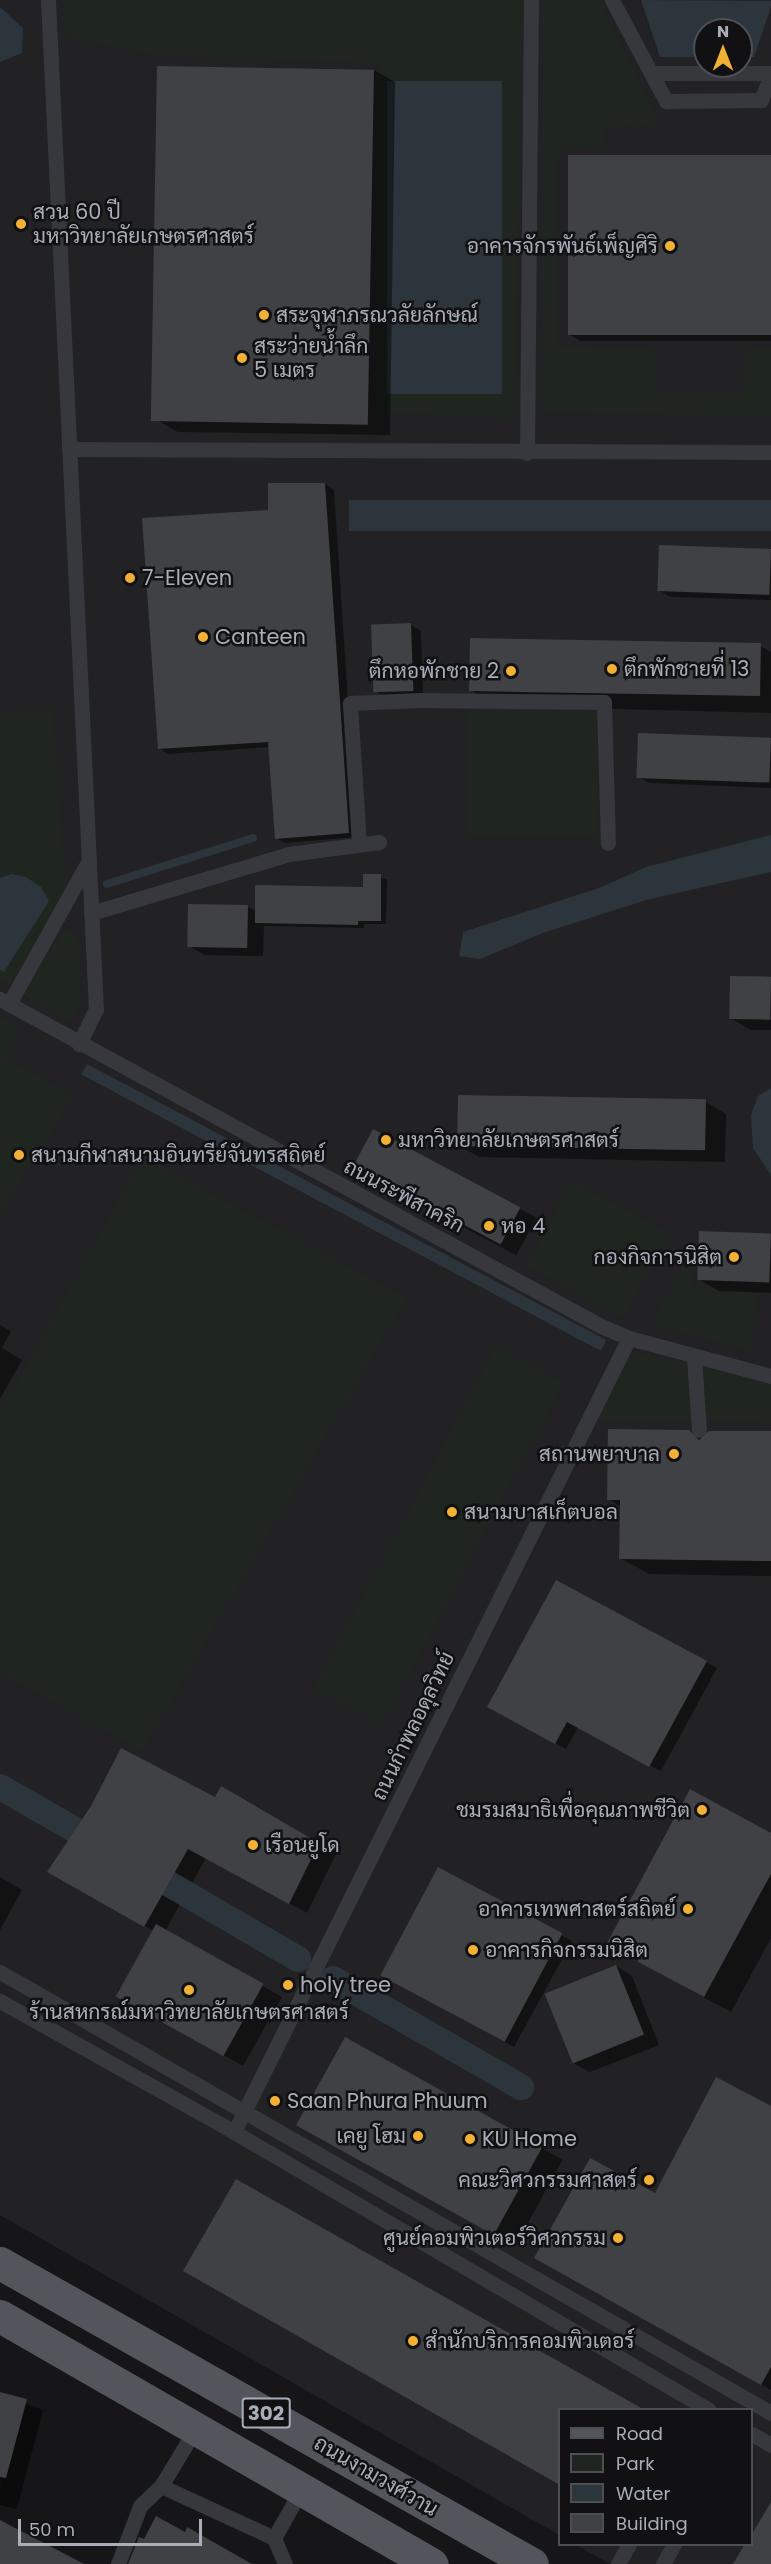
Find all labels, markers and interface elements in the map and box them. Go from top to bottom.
north arrow [693,18,753,78]
text: N [717,20,729,43]
place label: สวน 60 ปี มหาวิทยาลัยเกษตรศาสตร์ [33,199,254,249]
marker: สวน 60 ปี มหาวิทยาลัยเกษตรศาสตร์ [14,217,28,231]
place label: อาคารจักรพันธ์เพ็ญศิริ [467,233,658,259]
marker: อาคารจักรพันธ์เพ็ญศิริ [663,239,677,253]
place label: สระจุฬาภรณวลัยลักษณ์ [276,302,478,328]
marker: สระจุฬาภรณวลัยลักษณ์ [257,308,271,322]
place label: สระว่ายน้ำลึก 5 เมตร [254,333,368,383]
marker: สระว่ายน้ำลึก 5 เมตร [235,351,249,365]
place label: 7-Eleven [142,565,232,591]
marker: 7-Eleven [123,571,137,585]
place label: Canteen [215,624,306,650]
marker: Canteen [196,630,210,644]
place label: ตึกพักชายที่ 13 [624,656,749,682]
place label: ตึกหอพักชาย 2 [369,658,499,684]
marker: ตึกพักชายที่ 13 [605,662,619,676]
marker: ตึกหอพักชาย 2 [504,664,518,678]
place label: มหาวิทยาลัยเกษตรศาสตร์ [398,1127,619,1153]
marker: มหาวิทยาลัยเกษตรศาสตร์ [379,1133,393,1147]
place label: สนามกีฬาสนามอินทรีย์จันทรสถิตย์ [31,1142,326,1168]
marker: สนามกีฬาสนามอินทรีย์จันทรสถิตย์ [12,1148,26,1162]
street label: ถนนระพีสาคริก [339,1154,469,1238]
place label: หอ 4 [501,1213,545,1239]
marker: หอ 4 [482,1219,496,1233]
place label: กองกิจการนิสิต [594,1244,722,1270]
marker: กองกิจการนิสิต [727,1250,741,1264]
place label: สถานพยาบาล [539,1441,660,1467]
marker: สถานพยาบาล [665,1445,683,1463]
place label: สนามบาสเก็ตบอล [464,1499,618,1525]
marker: สนามบาสเก็ตบอล [445,1505,459,1519]
street label: ถนนกำพลอดุลวิทย์ [366,1648,460,1804]
place label: ชมรมสมาธิเพื่อคุณภาพชีวิต [456,1797,690,1823]
marker: ชมรมสมาธิเพื่อคุณภาพชีวิต [695,1803,709,1817]
place label: เรือนยูโด [265,1832,340,1858]
marker: เรือนยูโด [246,1838,260,1852]
place label: อาคารเทพศาสตร์สถิตย์ [478,1896,676,1922]
marker: อาคารเทพศาสตร์สถิตย์ [681,1902,695,1916]
place label: อาคารกิจกรรมนิสิต [485,1937,648,1963]
marker: อาคารกิจกรรมนิสิต [466,1943,480,1957]
place label: holy tree [300,1972,391,1998]
marker: holy tree [281,1978,295,1992]
marker: ร้านสหกรณ์มหาวิทยาลัยเกษตรศาสตร์ [182,1983,196,1997]
place label: ร้านสหกรณ์มหาวิทยาลัยเกษตรศาสตร์ [29,1999,349,2025]
place label: Saan Phura Phuum [287,2088,488,2114]
marker: Saan Phura Phuum [268,2094,282,2108]
place label: เคยู โฮม [336,2123,406,2149]
place label: KU Home [482,2126,577,2152]
marker: เคยู โฮม [411,2129,425,2143]
marker: KU Home [463,2132,477,2146]
place label: คณะวิศวกรรมศาสตร์ [458,2167,637,2193]
marker: คณะวิศวกรรมศาสตร์ [642,2173,656,2187]
place label: ศูนย์คอมพิวเตอร์วิศวกรรม [383,2225,606,2251]
marker: ศูนย์คอมพิวเตอร์วิศวกรรม [611,2231,625,2245]
place label: สำนักบริการคอมพิวเตอร์ [425,2328,634,2354]
marker: สำนักบริการคอมพิวเตอร์ [406,2334,420,2348]
road number: 302 [240,2396,292,2430]
legend [558,2408,753,2546]
text: Road [616,2421,663,2446]
street label: ถนนงามวงศ์วาน [310,2430,442,2522]
text: Park [616,2451,655,2476]
text: Water [616,2481,670,2506]
scale bar [21,2507,206,2545]
text: Building [616,2511,688,2536]
text: 50 m [29,2517,75,2542]

